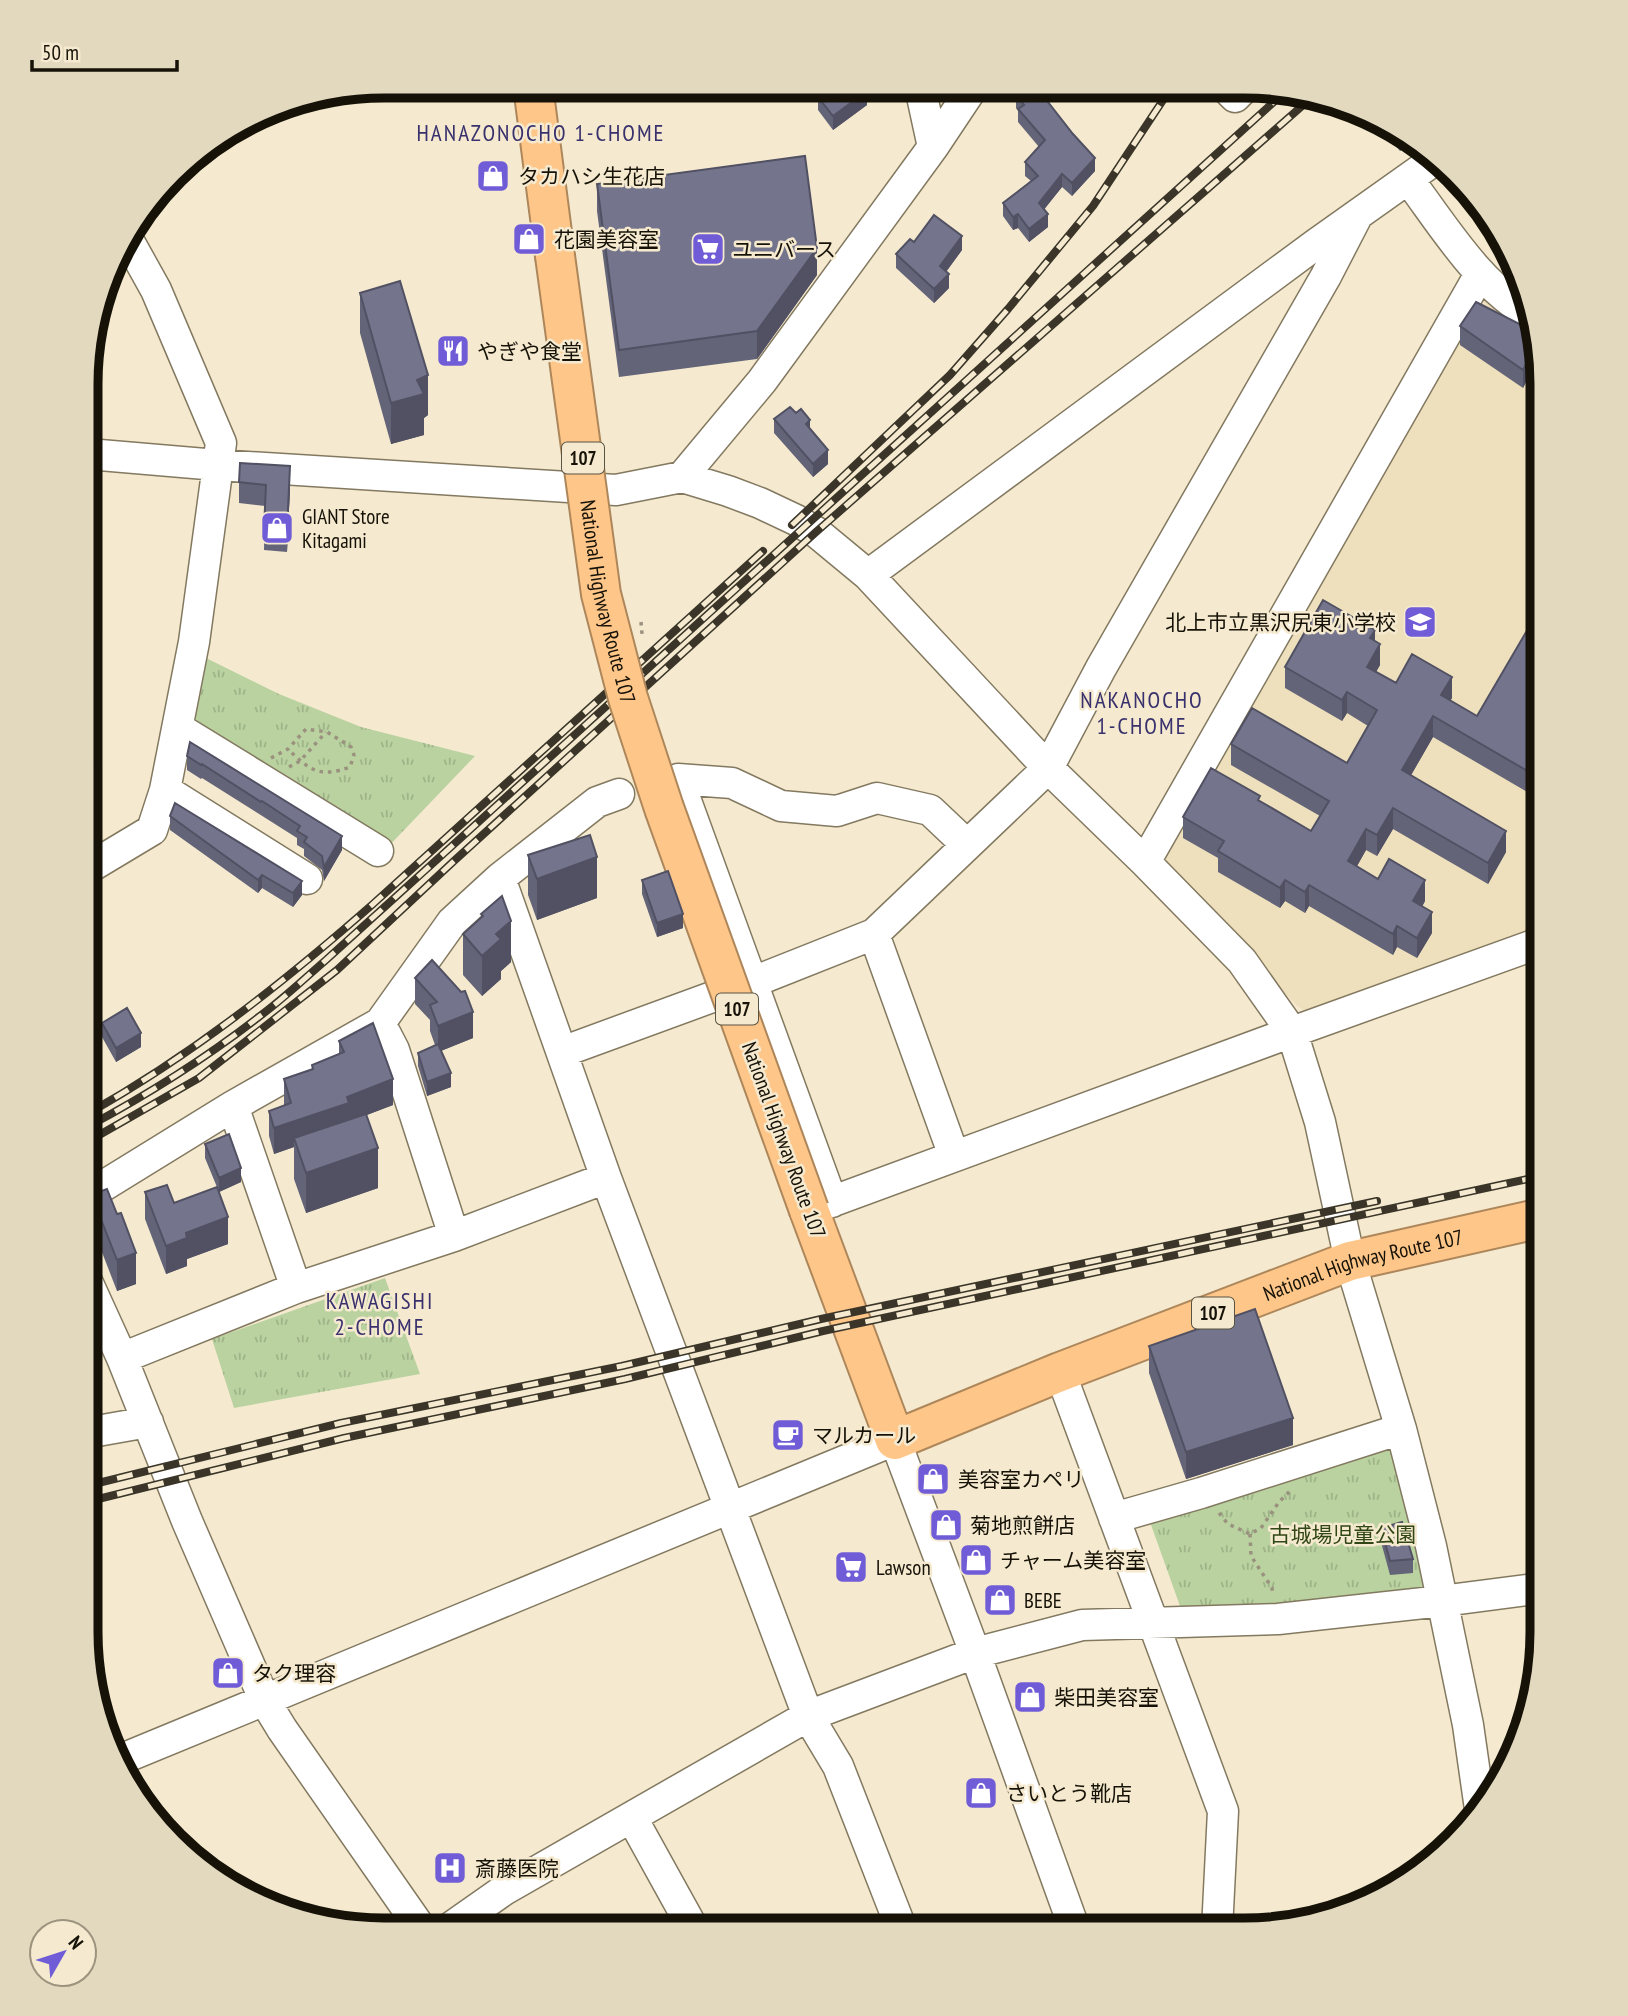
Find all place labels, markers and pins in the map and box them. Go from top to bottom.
shop icon: タカハシ生花店 [474,157,512,195]
place label: タカハシ生花店 [518,163,665,190]
shop icon: 花園美容室 [510,220,548,258]
place label: 花園美容室 [554,226,659,253]
supermarket icon: ユニバース [689,230,727,268]
place label: ユニバース [732,236,836,263]
restaurant icon: やぎや食堂 [434,332,472,370]
place label: やぎや食堂 [477,338,582,365]
place label: GIANT Store Kitagami [302,503,390,554]
shop icon: GIANT Store Kitagami [258,509,296,547]
school or university icon: 北上市立黒沢尻東小学校 [1401,603,1439,641]
place label: 北上市立黒沢尻東小学校 [1165,609,1396,636]
cafe icon: マルカール [769,1416,807,1454]
place label: マルカール [812,1422,916,1449]
shop icon: 美容室カペリ [914,1460,952,1498]
place label: 美容室カペリ [958,1466,1084,1493]
shop icon: 菊地煎餅店 [927,1506,965,1544]
place label: 菊地煎餅店 [970,1512,1075,1539]
shop icon: チャーム美容室 [957,1541,995,1579]
place label: チャーム美容室 [1000,1547,1146,1574]
supermarket icon: Lawson [832,1548,870,1586]
place label: Lawson [876,1554,931,1581]
shop icon: BEBE [981,1581,1019,1619]
place label: BEBE [1024,1587,1062,1614]
shop icon: タク理容 [209,1654,247,1692]
place label: タク理容 [252,1660,336,1687]
shop icon: 柴田美容室 [1011,1678,1049,1716]
place label: 柴田美容室 [1054,1684,1159,1711]
shop icon: さいとう靴店 [962,1774,1000,1812]
place label: さいとう靴店 [1006,1780,1132,1807]
hospital icon: 斎藤医院 [431,1849,469,1887]
place label: 斎藤医院 [475,1855,559,1882]

